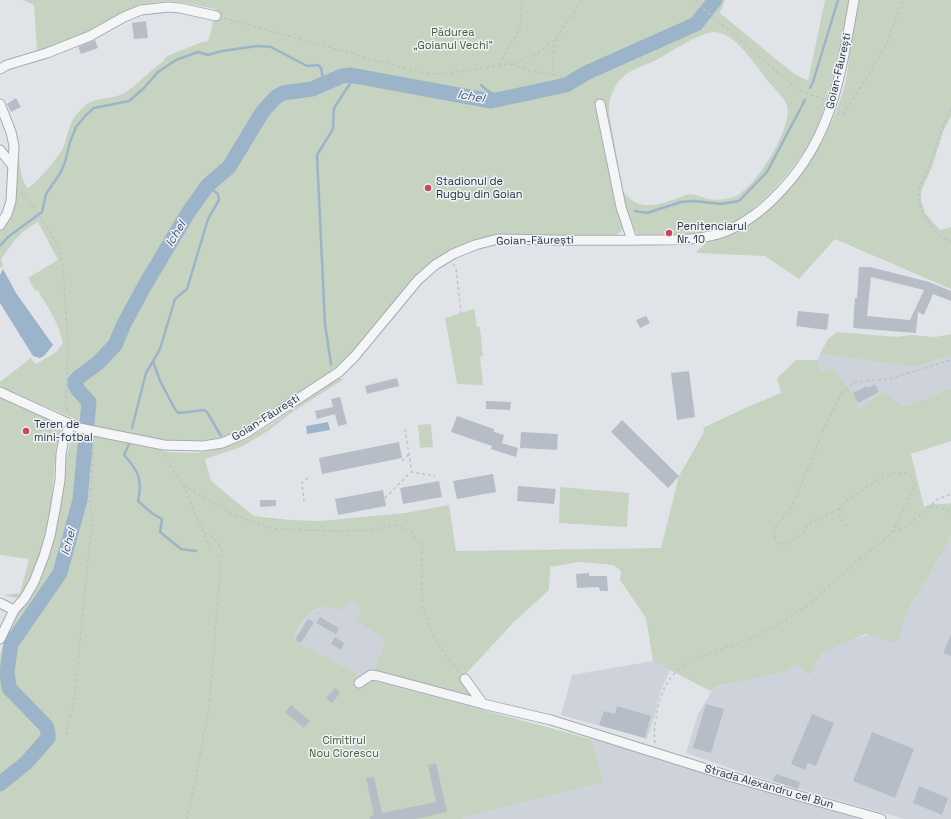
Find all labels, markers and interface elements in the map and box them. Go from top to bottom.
park label: Pădurea „Goianul Vechi” [413,26,493,52]
street label: Goian-Făurești [824,32,854,110]
water label: Ichel [456,88,486,106]
place label: Stadionul de Rugby din Goian [436,175,523,201]
marker: Stadionul de Rugby din Goian [423,183,433,193]
water label: Ichel [163,219,189,249]
place label: Penitenciarul Nr. 10 [677,220,747,246]
marker: Penitenciarul Nr. 10 [664,228,674,238]
street label: Goian-Făurești [496,234,574,248]
street label: Goian-Făurești [230,392,302,444]
place label: Teren de mini-fotbal [34,418,93,444]
marker: Teren de mini-fotbal [21,426,31,436]
water label: Ichel [58,527,80,557]
park label: Cimitirul Nou Ciorescu [309,734,379,760]
street label: Strada Alexandru cel Bun [703,762,835,812]

